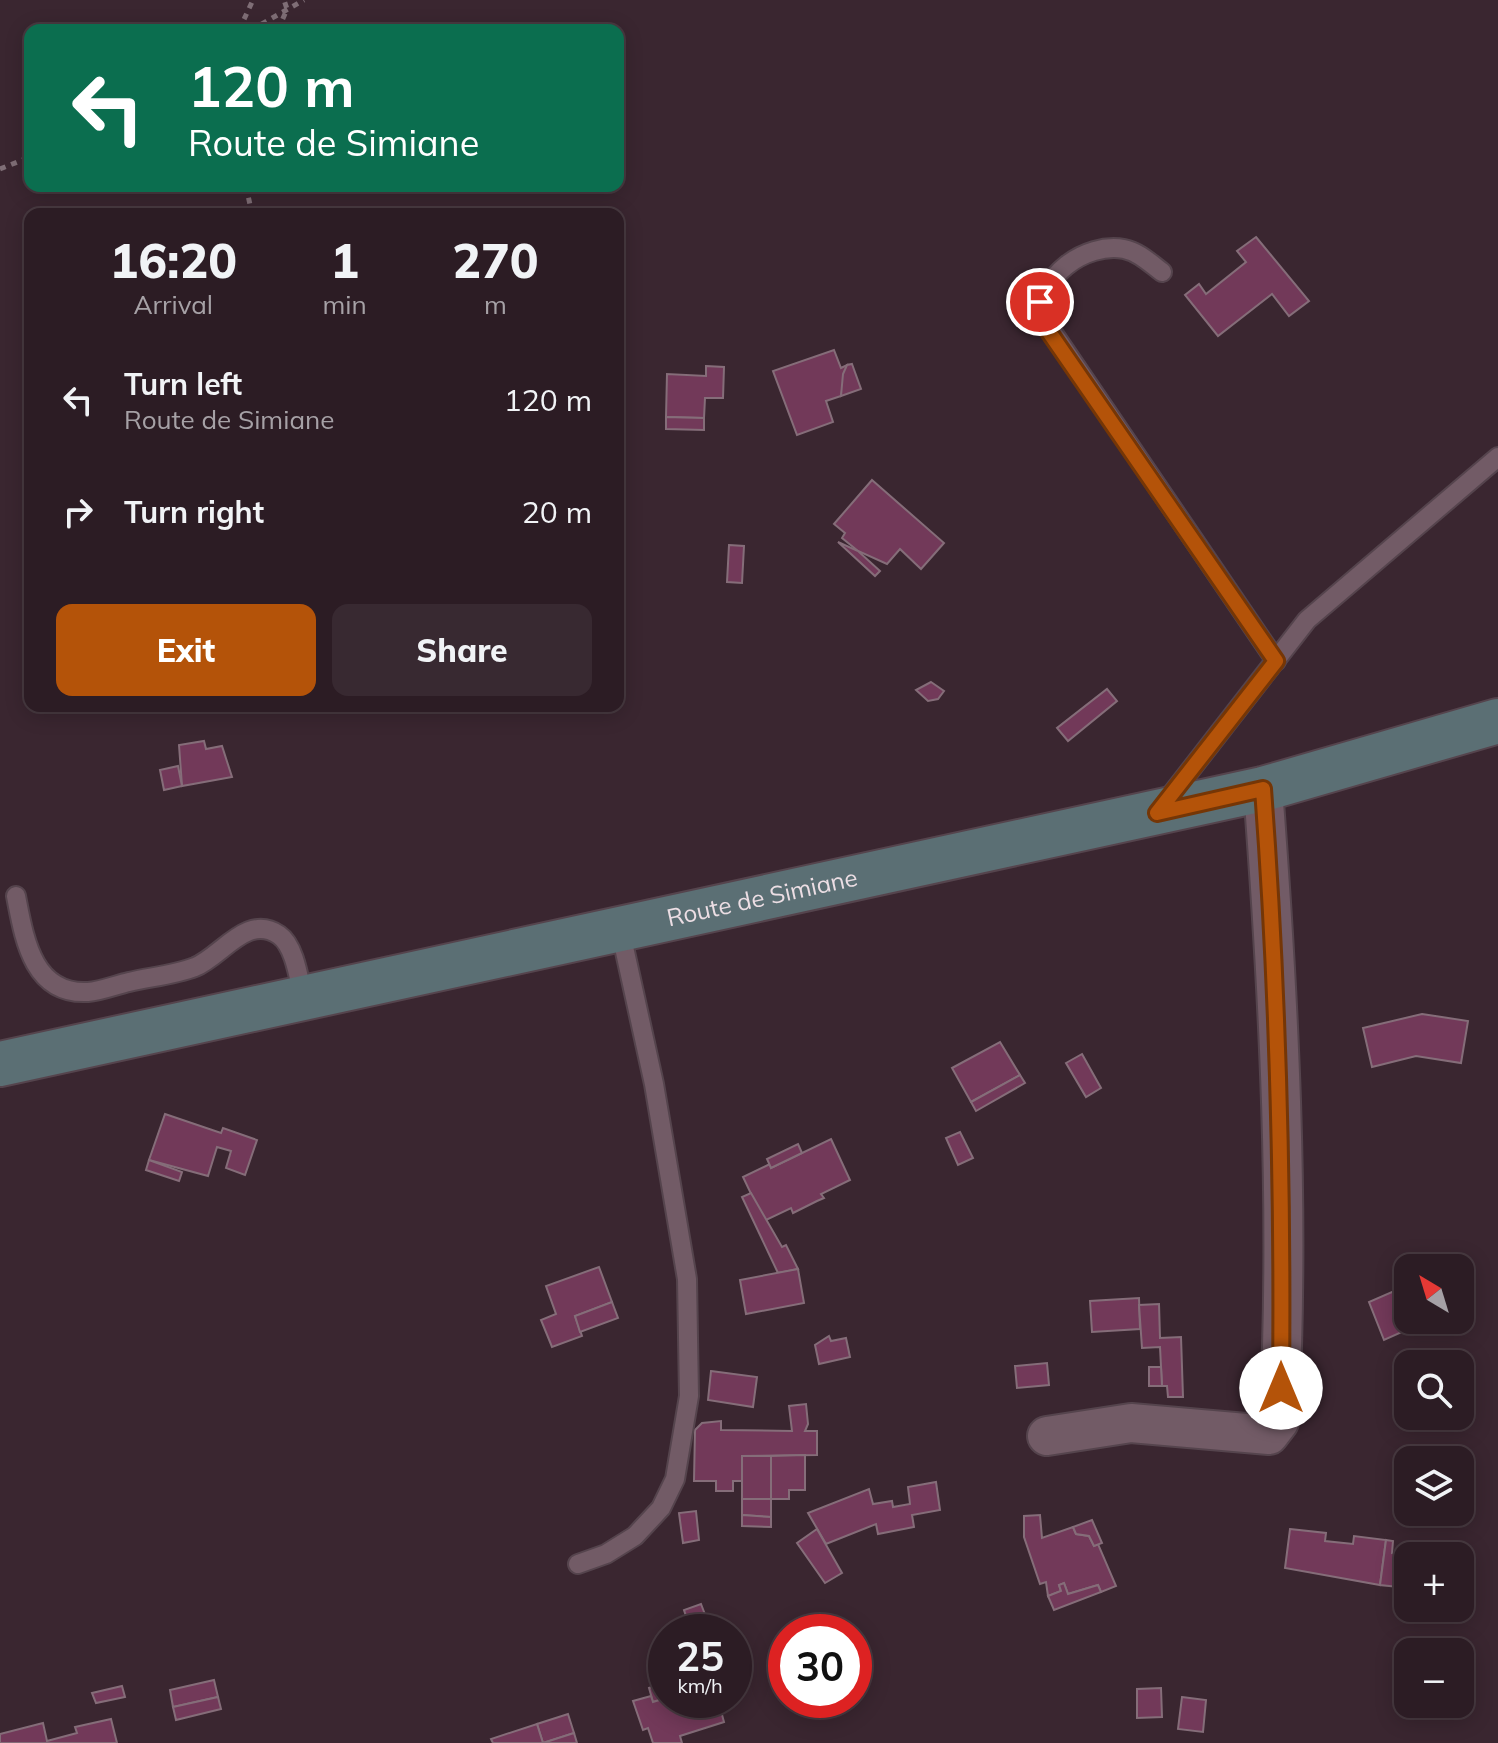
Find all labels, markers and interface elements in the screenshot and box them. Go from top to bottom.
text: 120 m [188,51,355,121]
icon: left [56,56,160,160]
text: Route de Simiane [188,120,479,165]
text: 16:20 [109,230,237,290]
text: 1 [330,230,359,290]
text: 270 [452,230,539,290]
pin [1006,268,1074,336]
icon: arrive [1018,280,1062,324]
text: Arrival [133,288,213,321]
text: min [323,288,367,321]
text: m [484,288,507,321]
text: Turn left [124,365,242,403]
icon: left [56,378,100,422]
text: 120 m [504,381,592,419]
text: Route de Simiane [124,403,334,436]
icon: right [56,490,100,534]
text: Turn right [124,493,264,531]
text: 20 m [522,493,592,531]
button: Exit [56,604,316,696]
button: Share [332,604,592,696]
street label: Route de Simiane [664,862,860,932]
north arrow [1394,1254,1474,1334]
map controls [1394,1254,1474,1718]
position arrow [1239,1346,1323,1430]
button: search [1394,1350,1474,1430]
button: layers [1394,1446,1474,1526]
button: + [1394,1542,1474,1622]
speed limit sign: 30 [768,1614,872,1718]
text: 25 [676,1631,724,1681]
button: − [1394,1638,1474,1718]
text: km/h [677,1673,723,1698]

